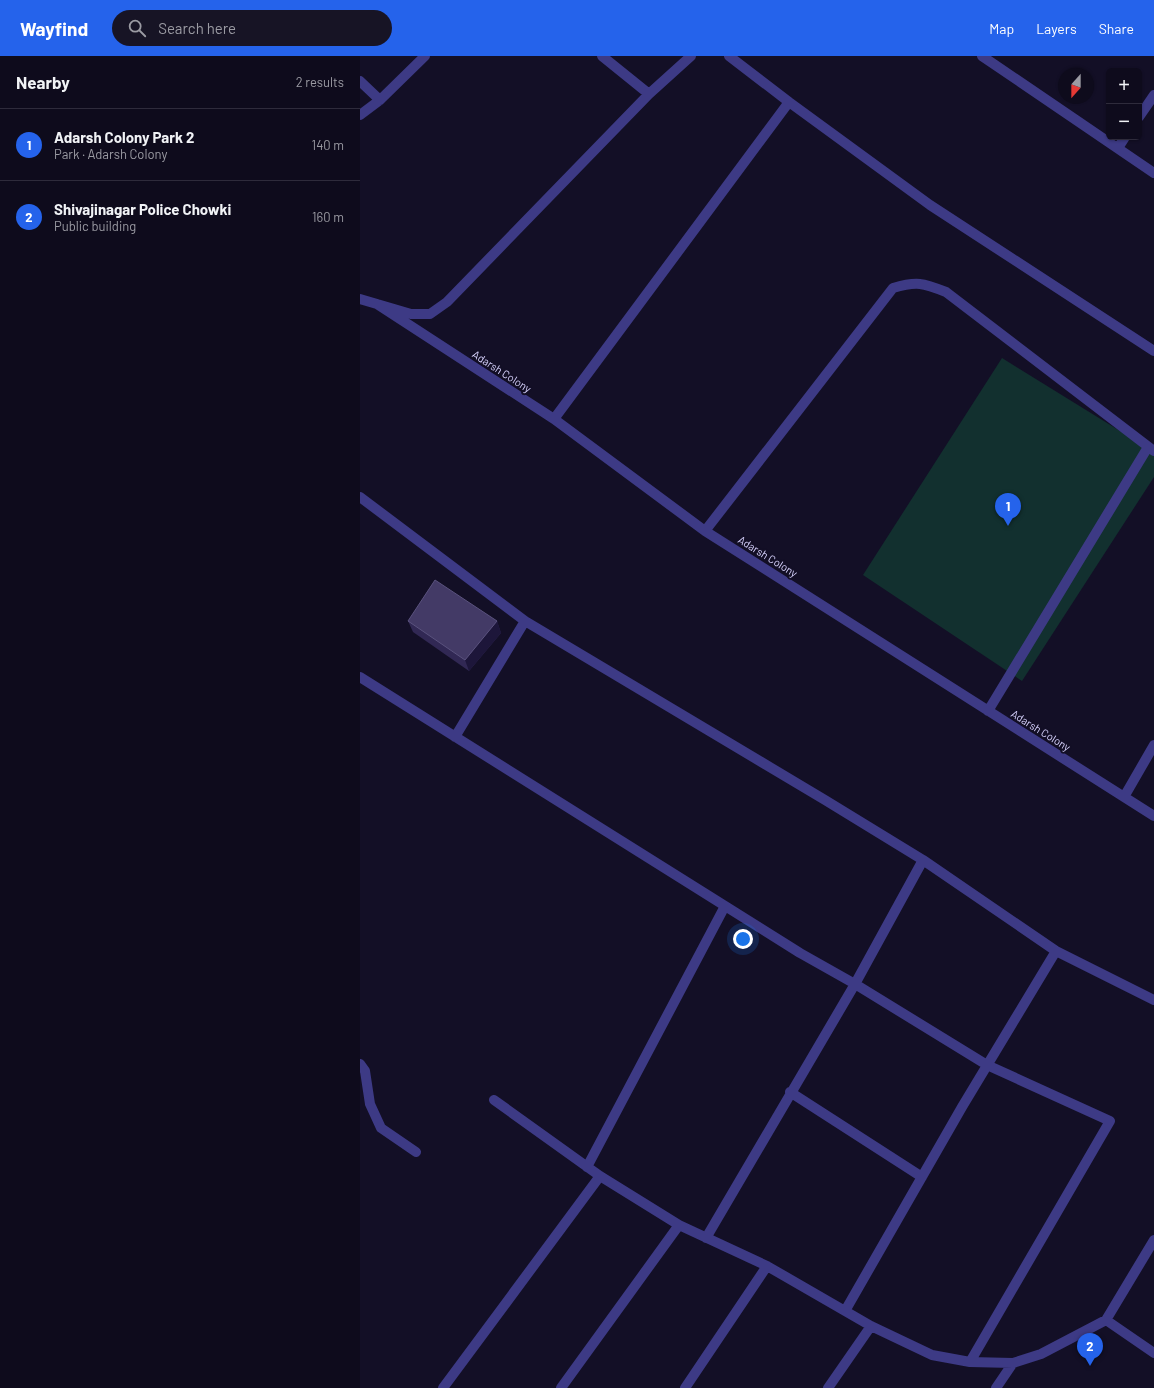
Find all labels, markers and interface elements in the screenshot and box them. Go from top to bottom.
search box [112,10,392,46]
text: Wayfind [20,17,88,40]
icon: search [126,17,148,39]
text: Search here [158,19,236,37]
text: Map [989,20,1014,37]
text: Layers [1036,20,1077,37]
text: Share [1099,20,1134,37]
north arrow [1058,68,1094,104]
map controls [1106,68,1142,140]
button: + [1106,68,1142,104]
text: Nearby [16,72,70,92]
text: 2 results [296,74,344,90]
button: − [1106,104,1142,140]
text: Adarsh Colony Park 2 [54,128,194,146]
text: 1 [27,137,31,153]
text: 140 m [312,137,344,153]
text: Park · Adarsh Colony [54,146,167,162]
text: Shivajinagar Police Chowki [54,200,231,218]
text: 2 [25,209,33,225]
text: 160 m [312,209,344,225]
text: Public building [54,218,136,234]
street label: Adarsh Colony [470,347,534,395]
pin: 1 [995,493,1021,526]
street label: Adarsh Colony [736,533,800,579]
street label: Adarsh Colony [1009,707,1073,753]
your location [733,929,753,949]
pin: 2 [1077,1333,1103,1366]

